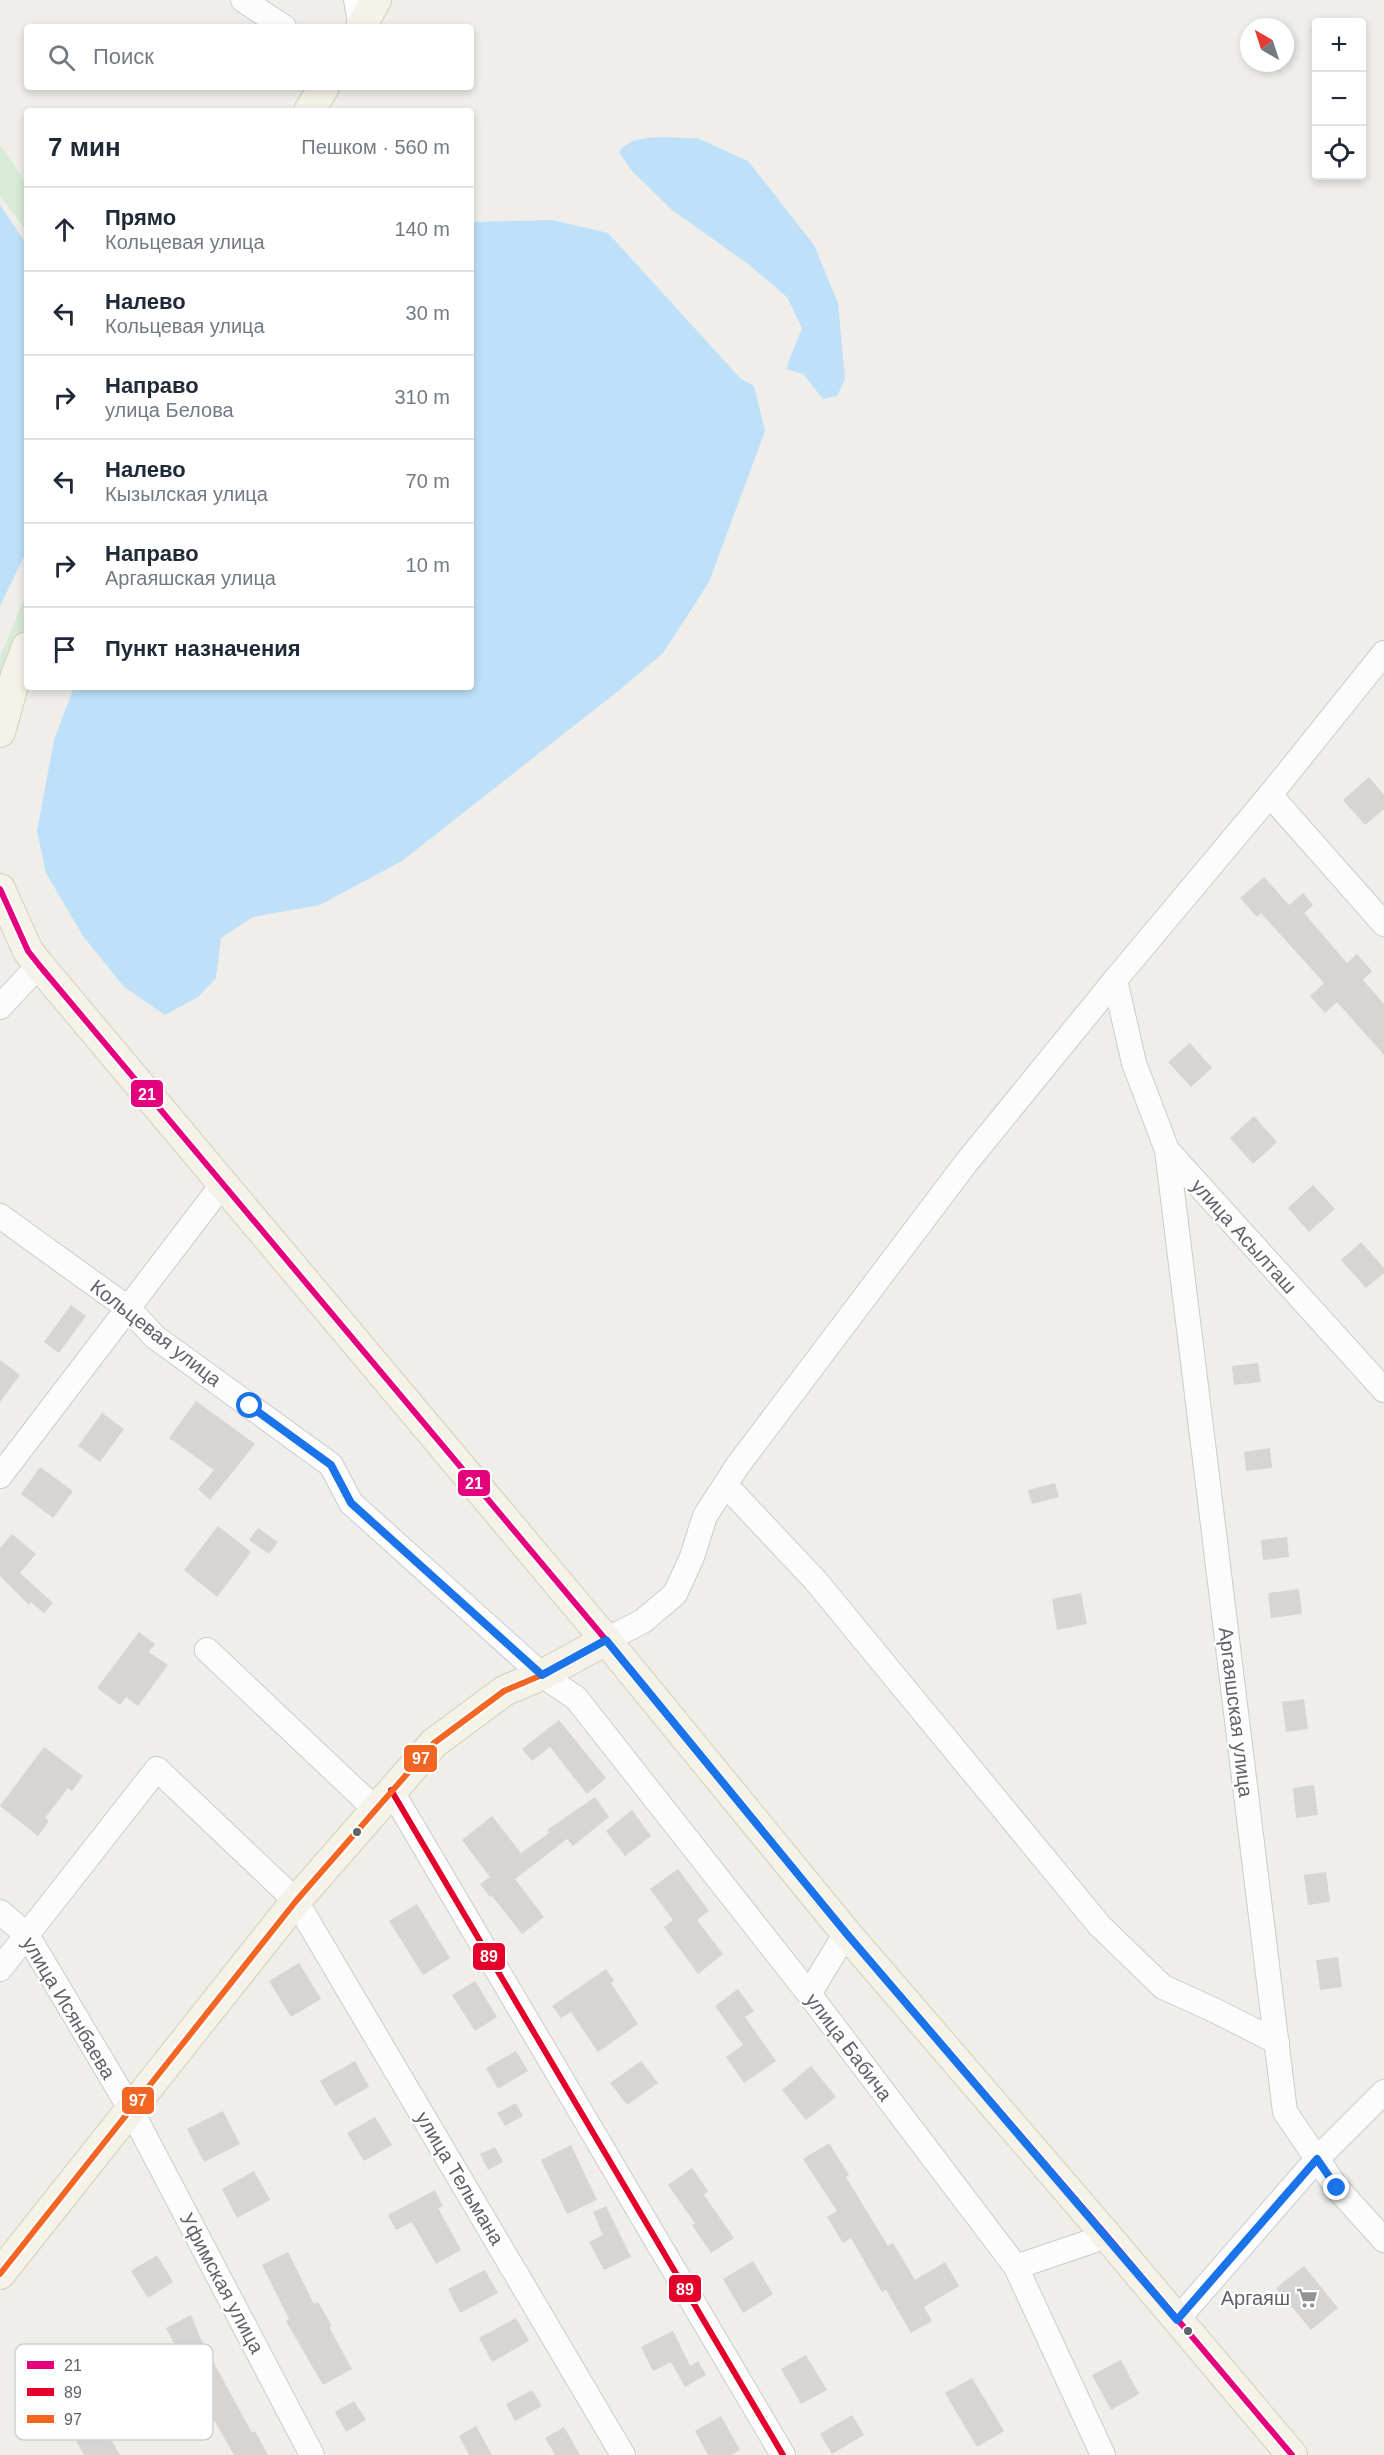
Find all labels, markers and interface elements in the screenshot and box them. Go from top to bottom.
north arrow [1240,18,1294,72]
map controls [1312,18,1366,180]
button: + [1312,18,1366,72]
search box [24,24,474,90]
icon: search [45,41,78,74]
text: Поиск [93,44,154,69]
button: − [1312,72,1366,126]
button: locate [1312,126,1366,180]
text: 7 мин [48,132,121,162]
text: Пешком · 560 m [301,136,450,158]
text: Прямо [105,205,176,230]
icon: ahead [48,213,81,246]
text: 140 m [394,218,450,240]
text: Кольцевая улица [105,231,265,253]
text: Налево [105,289,186,314]
icon: left [48,297,81,330]
text: 30 m [406,302,450,324]
text: Кольцевая улица [105,315,265,337]
text: Направо [105,373,199,398]
icon: right [48,381,81,414]
text: 310 m [394,386,450,408]
text: улица Белова [105,399,234,421]
text: Налево [105,457,186,482]
icon: left [48,465,81,498]
text: 70 m [406,470,450,492]
text: Кызылская улица [105,483,268,505]
text: Направо [105,541,199,566]
icon: right [48,549,81,582]
text: 10 m [406,554,450,576]
text: Аргаяшская улица [105,567,276,589]
icon: arrive [48,633,81,666]
text: Пункт назначения [105,636,301,661]
line badge: 21 [130,1079,164,1108]
text: 21 [138,1086,156,1103]
street label: улица Асылташ [1187,1174,1301,1298]
street label: Кольцевая улица [86,1275,226,1391]
route start [236,1392,262,1418]
line badge: 21 [457,1469,491,1497]
text: 21 [465,1475,483,1492]
street label: Аргаяшская улица [1215,1626,1257,1799]
line badge: 97 [403,1744,438,1773]
text: 97 [412,1750,430,1767]
unlabelled marker [351,1826,363,1838]
street label: улица Исянбаева [18,1933,120,2084]
line badge: 89 [472,1942,506,1971]
text: 89 [480,1948,498,1965]
street label: улица Бабича [801,1989,897,2106]
line badge: 97 [121,2086,155,2115]
text: 97 [129,2092,147,2109]
street label: улица Тельмана [412,2108,509,2249]
route end [1323,2174,1349,2200]
street label: Уфимская улица [176,2209,269,2358]
line badge: 89 [668,2274,702,2303]
text: 89 [676,2281,694,2298]
supermarket icon: Аргаяш [1295,2286,1319,2310]
place label: Аргаяш [1221,2287,1290,2309]
unlabelled marker [1182,2325,1194,2337]
legend [15,2344,213,2440]
text: 21 [64,2357,82,2374]
text: 89 [64,2384,82,2401]
text: 97 [64,2411,82,2428]

